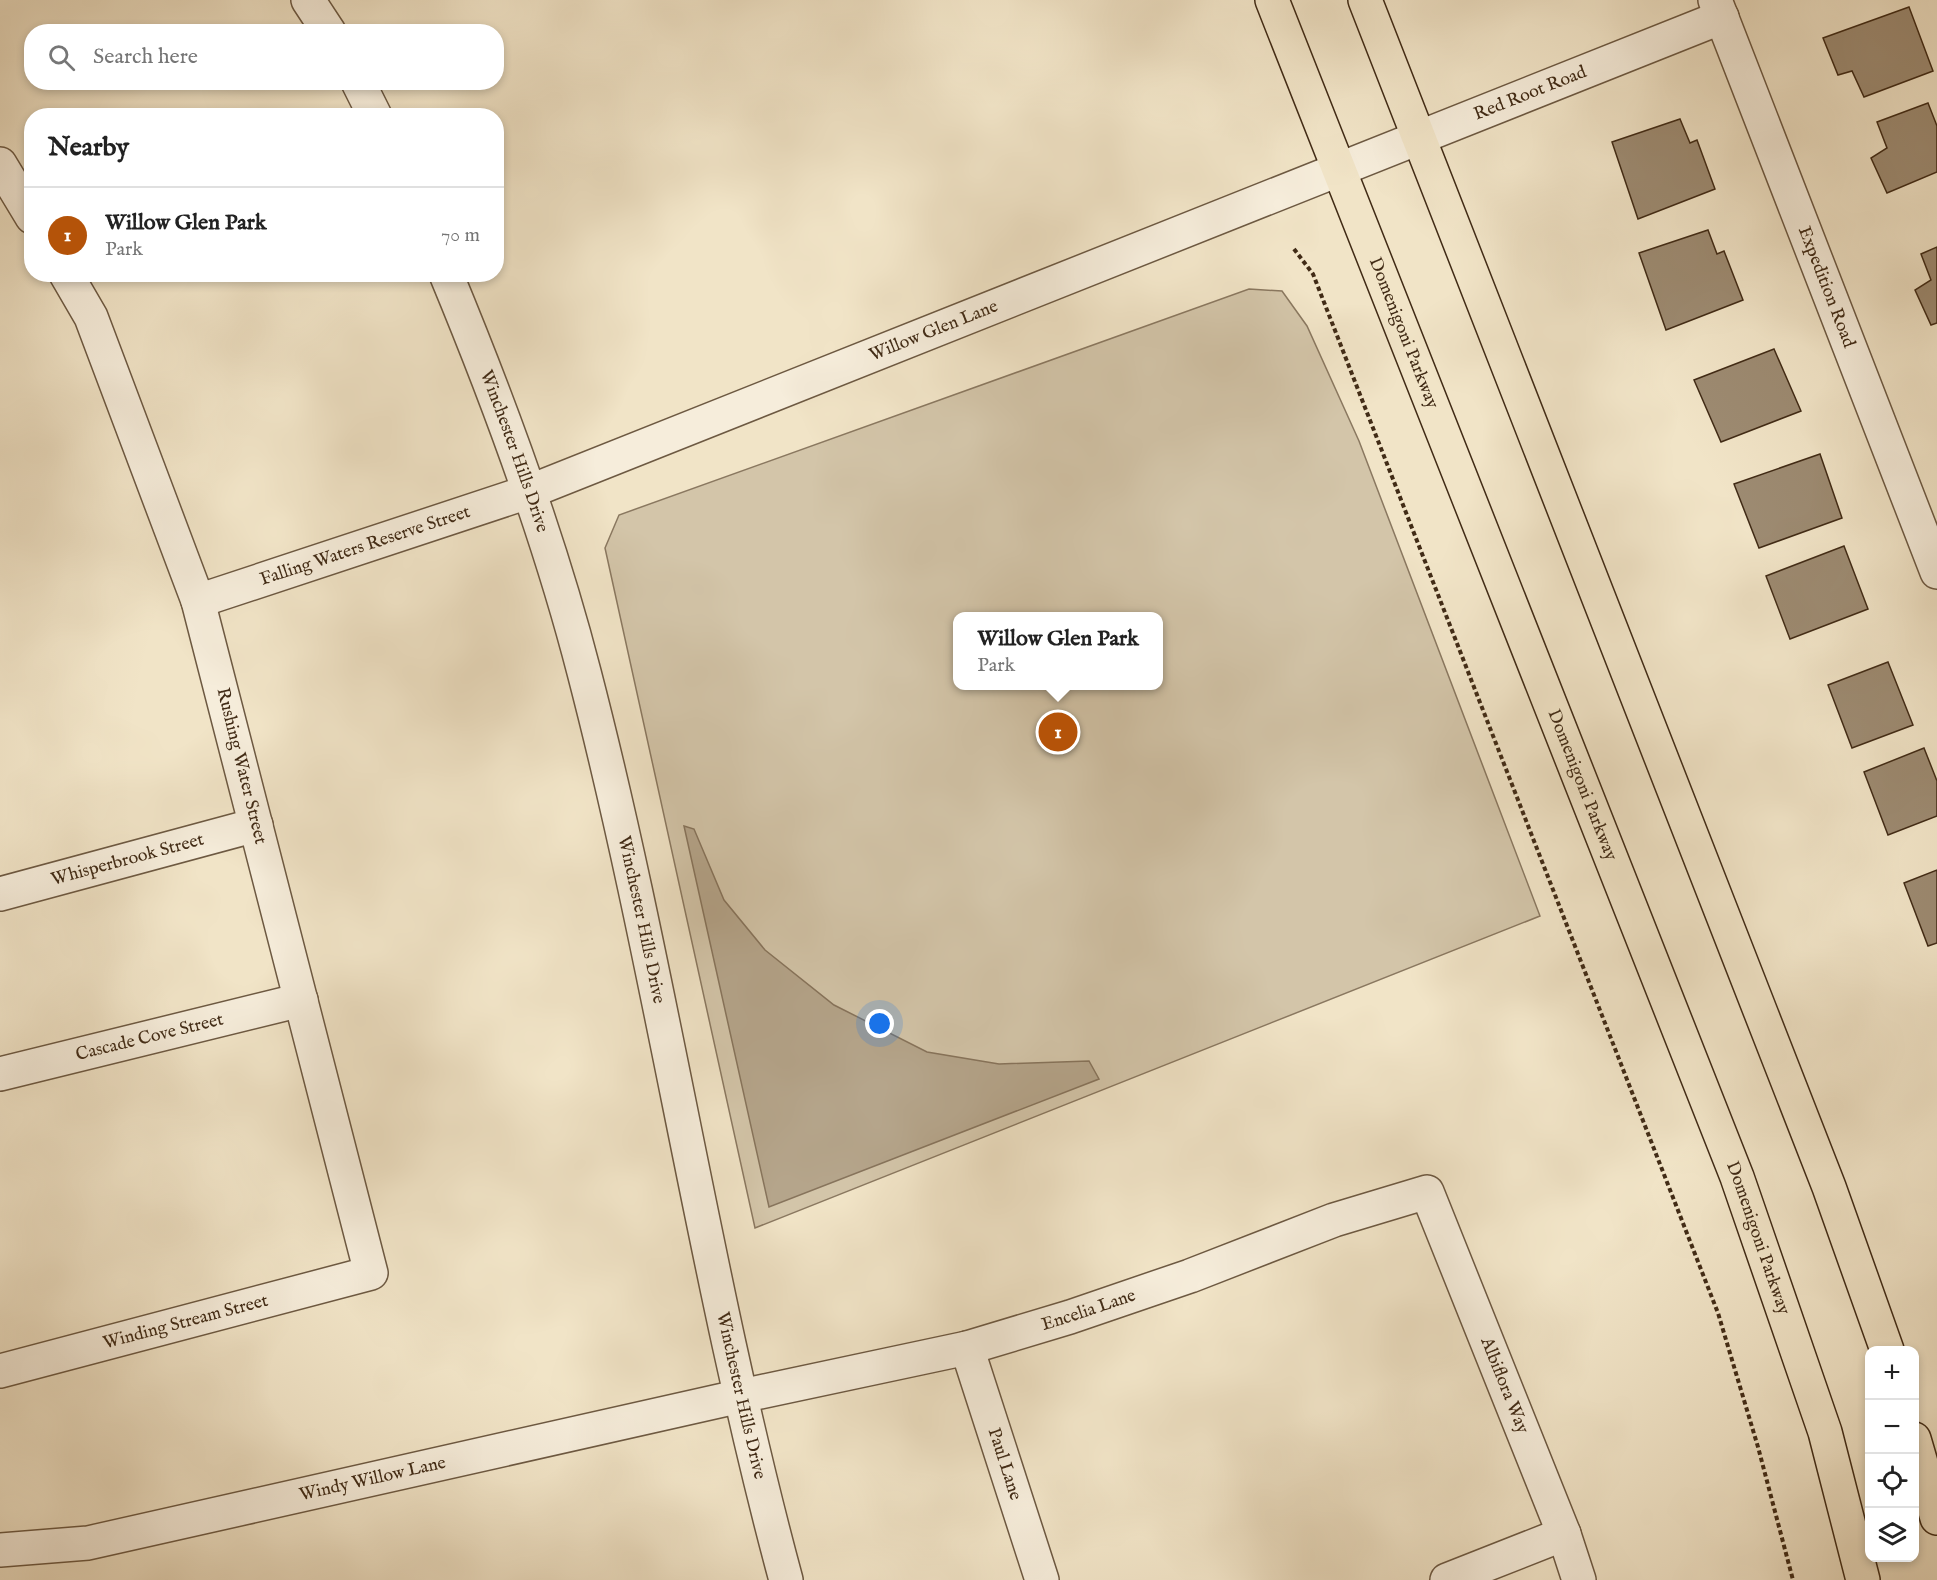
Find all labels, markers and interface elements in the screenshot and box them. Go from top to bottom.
search box [24,24,504,90]
icon: search [45,41,78,74]
text: Search here [93,43,198,71]
street label: Red Root Road [1470,60,1590,126]
text: Nearby [48,131,129,164]
text: Willow Glen Park [105,209,267,237]
text: 1 [64,223,71,248]
text: 70 m [441,223,480,248]
street label: Expedition Road [1792,223,1861,352]
text: Park [105,237,143,262]
street label: Domenigoni Parkway [1363,254,1444,412]
street label: Willow Glen Lane [866,295,1001,367]
street label: Winchester Hills Drive [474,367,554,535]
street label: Falling Waters Reserve Street [257,500,473,591]
popup [953,612,1163,690]
text: Willow Glen Park [977,625,1139,653]
text: Park [977,653,1015,678]
street label: Rushing Water Street [210,685,272,847]
street label: Domenigoni Parkway [1542,706,1622,864]
pin: 1 [1038,710,1078,754]
street label: Whisperbrook Street [49,828,206,891]
street label: Winchester Hills Drive [612,834,670,1006]
street label: Cascade Cove Street [73,1008,226,1066]
your location [865,1009,894,1038]
street label: Domenigoni Parkway [1720,1158,1795,1318]
street label: Encelia Lane [1039,1284,1139,1336]
street label: Winding Stream Street [101,1289,271,1355]
street label: Winchester Hills Drive [711,1310,771,1481]
street label: Albiflora Way [1475,1333,1534,1437]
map controls [1865,1346,1919,1562]
button: + [1865,1346,1919,1400]
button: − [1865,1400,1919,1454]
street label: Paul Lane [982,1425,1027,1503]
street label: Windy Willow Lane [297,1451,448,1507]
button: locate [1865,1454,1919,1508]
button: layers [1865,1508,1919,1562]

